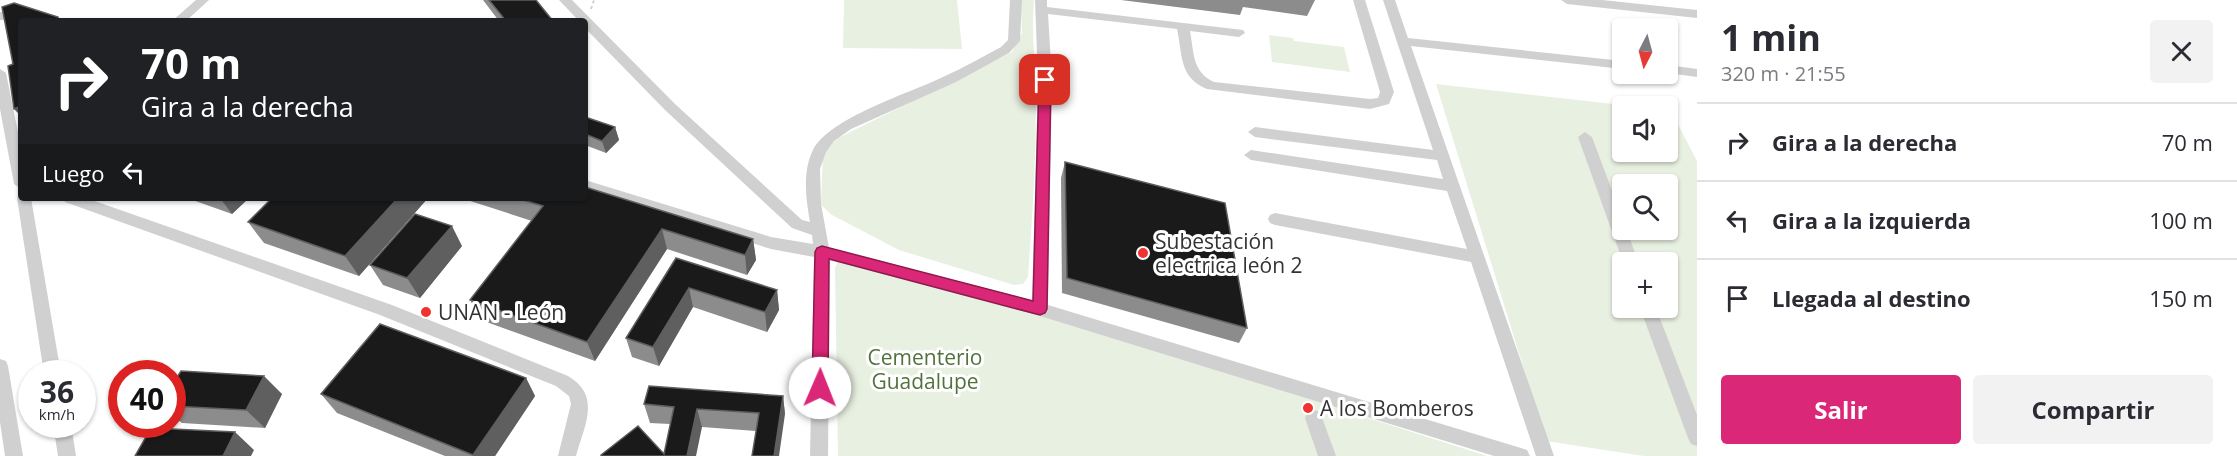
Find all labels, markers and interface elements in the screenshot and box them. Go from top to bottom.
text: 1 min [1721,13,1821,62]
north arrow [1612,18,1678,84]
map controls [1612,18,1678,318]
button: close [2150,20,2213,83]
text: 70 m [141,34,241,91]
icon: right [42,42,120,120]
pin [1019,54,1070,105]
text: 320 m · 21:55 [1721,60,1846,87]
icon: arrive [1028,63,1061,96]
text: Gira a la derecha [141,88,354,125]
button: sound [1612,96,1678,162]
icon: right [1721,126,1754,159]
text: Gira a la derecha [1772,127,1957,157]
text: 70 m [2162,127,2213,157]
icon: left [117,156,150,189]
text: Luego [42,158,105,188]
button: search [1612,174,1678,240]
icon: left [1721,204,1754,237]
text: Gira a la izquierda [1772,205,1971,235]
text: 100 m [2149,205,2213,235]
place label: Subestación electrica león 2 [1155,227,1303,279]
marker: Subestación electrica león 2 [1136,246,1150,260]
button: + [1612,252,1678,318]
icon: arrive [1721,282,1754,315]
text: Llegada al destino [1772,283,1971,313]
text: 150 m [2149,283,2213,313]
place label: UNAN - León [438,298,564,326]
marker: UNAN - León [419,305,433,319]
park label: Cementerio Guadalupe [868,343,982,395]
position arrow [788,356,852,420]
speed limit sign: 40 [108,360,186,438]
text: 36 [40,371,74,412]
button: Salir [1721,375,1961,444]
button: Compartir [1973,375,2213,444]
place label: A los Bomberos [1320,394,1474,422]
marker: A los Bomberos [1301,401,1315,415]
text: km/h [39,404,75,424]

